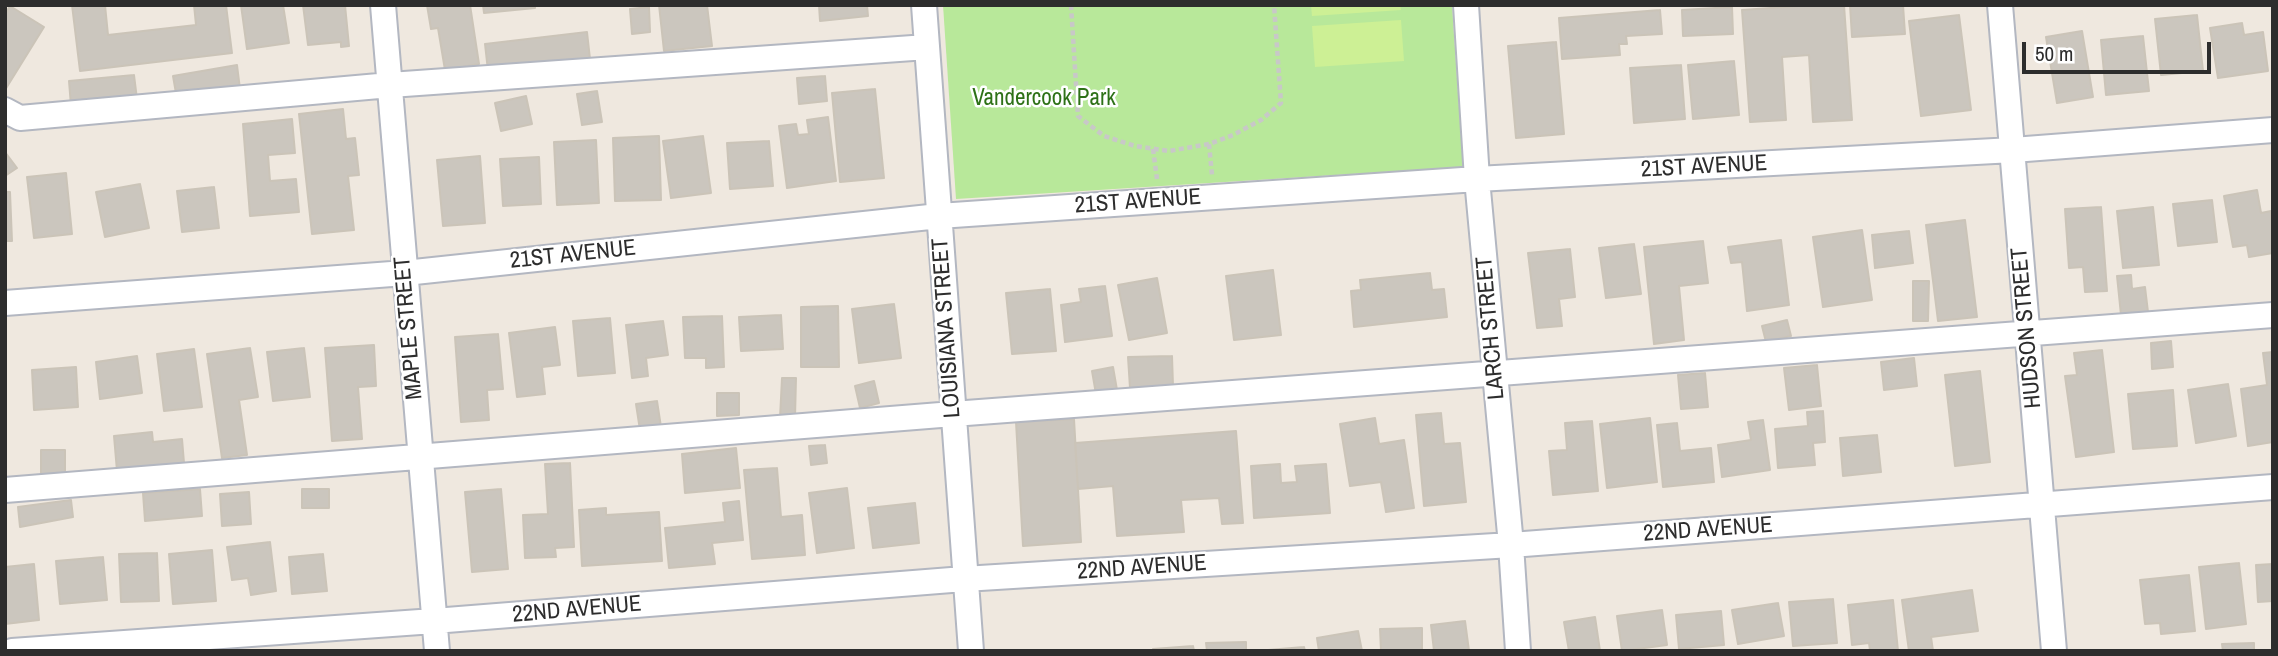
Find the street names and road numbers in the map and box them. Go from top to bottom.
street label: 21ST AVENUE [1640,150,1768,184]
street label: 21ST AVENUE [1074,184,1202,220]
street label: 21ST AVENUE [509,235,637,275]
street label: LOUISIANA STREET [927,237,967,419]
street label: HUDSON STREET [2006,246,2048,410]
street label: MAPLE STREET [389,255,429,401]
street label: LARCH STREET [1471,255,1511,401]
street label: 22ND AVENUE [1642,512,1774,548]
street label: 22ND AVENUE [1076,550,1208,586]
street label: 22ND AVENUE [511,591,643,629]

